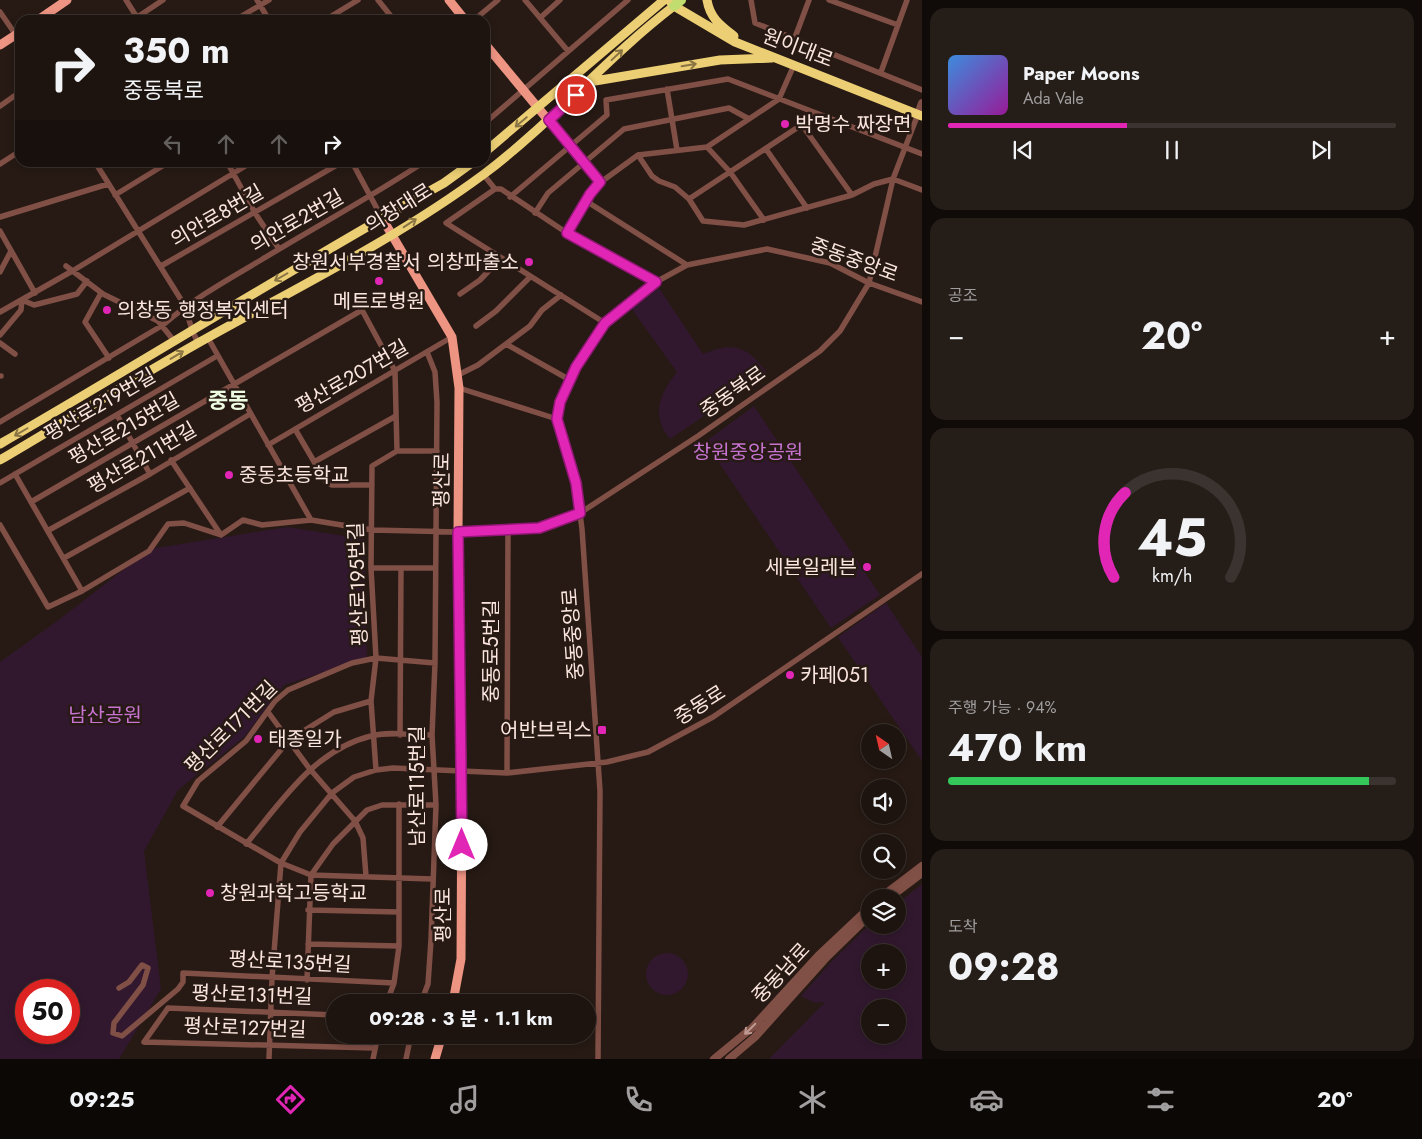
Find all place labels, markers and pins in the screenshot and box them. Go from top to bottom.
pin [555,74,597,116]
place label: 박명수 짜장면 [795,110,911,139]
marker: 박명수 짜장면 [779,118,791,130]
place label: 창원서부경찰서 의창파출소 [292,248,519,277]
marker: 창원서부경찰서 의창파출소 [523,256,535,268]
marker: 메트로병원 [373,275,385,287]
place label: 메트로병원 [333,287,425,316]
place label: 의창동 행정복지센터 [117,296,289,325]
marker: 의창동 행정복지센터 [101,304,113,316]
place label: 중동초등학교 [239,461,349,490]
marker: 중동초등학교 [223,469,235,481]
place label: 세븐일레븐 [765,553,857,582]
marker: 세븐일레븐 [861,561,873,573]
place label: 카페051 [800,661,869,690]
marker: 카페051 [784,669,796,681]
place label: 어반브릭스 [500,716,592,745]
marker: 어반브릭스 [596,724,608,736]
place label: 태종일가 [268,725,342,754]
marker: 태종일가 [252,733,264,745]
place label: 창원과학고등학교 [220,879,367,908]
marker: 창원과학고등학교 [204,887,216,899]

